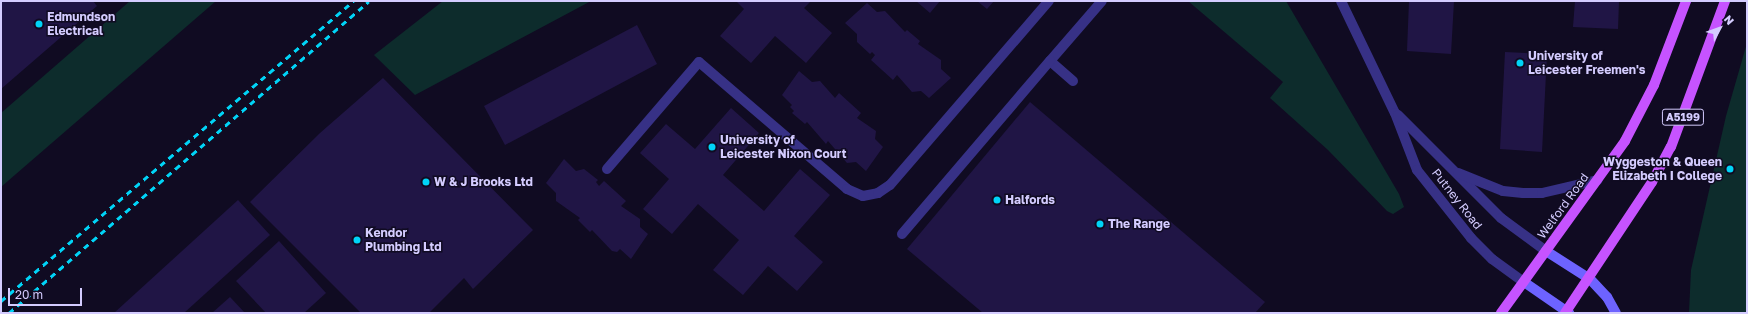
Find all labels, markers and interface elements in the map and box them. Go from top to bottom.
north arrow [1700,8,1740,48]
place label: Edmundson Electrical [47,10,115,38]
text: N [1722,12,1737,27]
marker: Edmundson Electrical [34,19,44,29]
place label: University of Leicester Freemen's [1528,49,1646,77]
marker: University of Leicester Freemen's [1515,58,1525,68]
road number: A5199 [1661,108,1705,126]
place label: University of Leicester Nixon Court [720,133,847,161]
marker: University of Leicester Nixon Court [707,142,717,152]
place label: Wyggeston & Queen Elizabeth I College [1603,155,1722,183]
marker: Wyggeston & Queen Elizabeth I College [1725,164,1735,174]
street label: Putney Road [1429,166,1485,232]
street label: Welford Road [1534,170,1592,242]
place label: W & J Brooks Ltd [434,175,533,189]
marker: W & J Brooks Ltd [421,177,431,187]
place label: Halfords [1005,193,1055,207]
marker: Halfords [992,195,1002,205]
place label: The Range [1108,217,1170,231]
marker: The Range [1095,219,1105,229]
place label: Kendor Plumbing Ltd [365,226,442,254]
marker: Kendor Plumbing Ltd [352,235,362,245]
scale bar [10,280,84,306]
text: 20 m [15,287,43,302]

